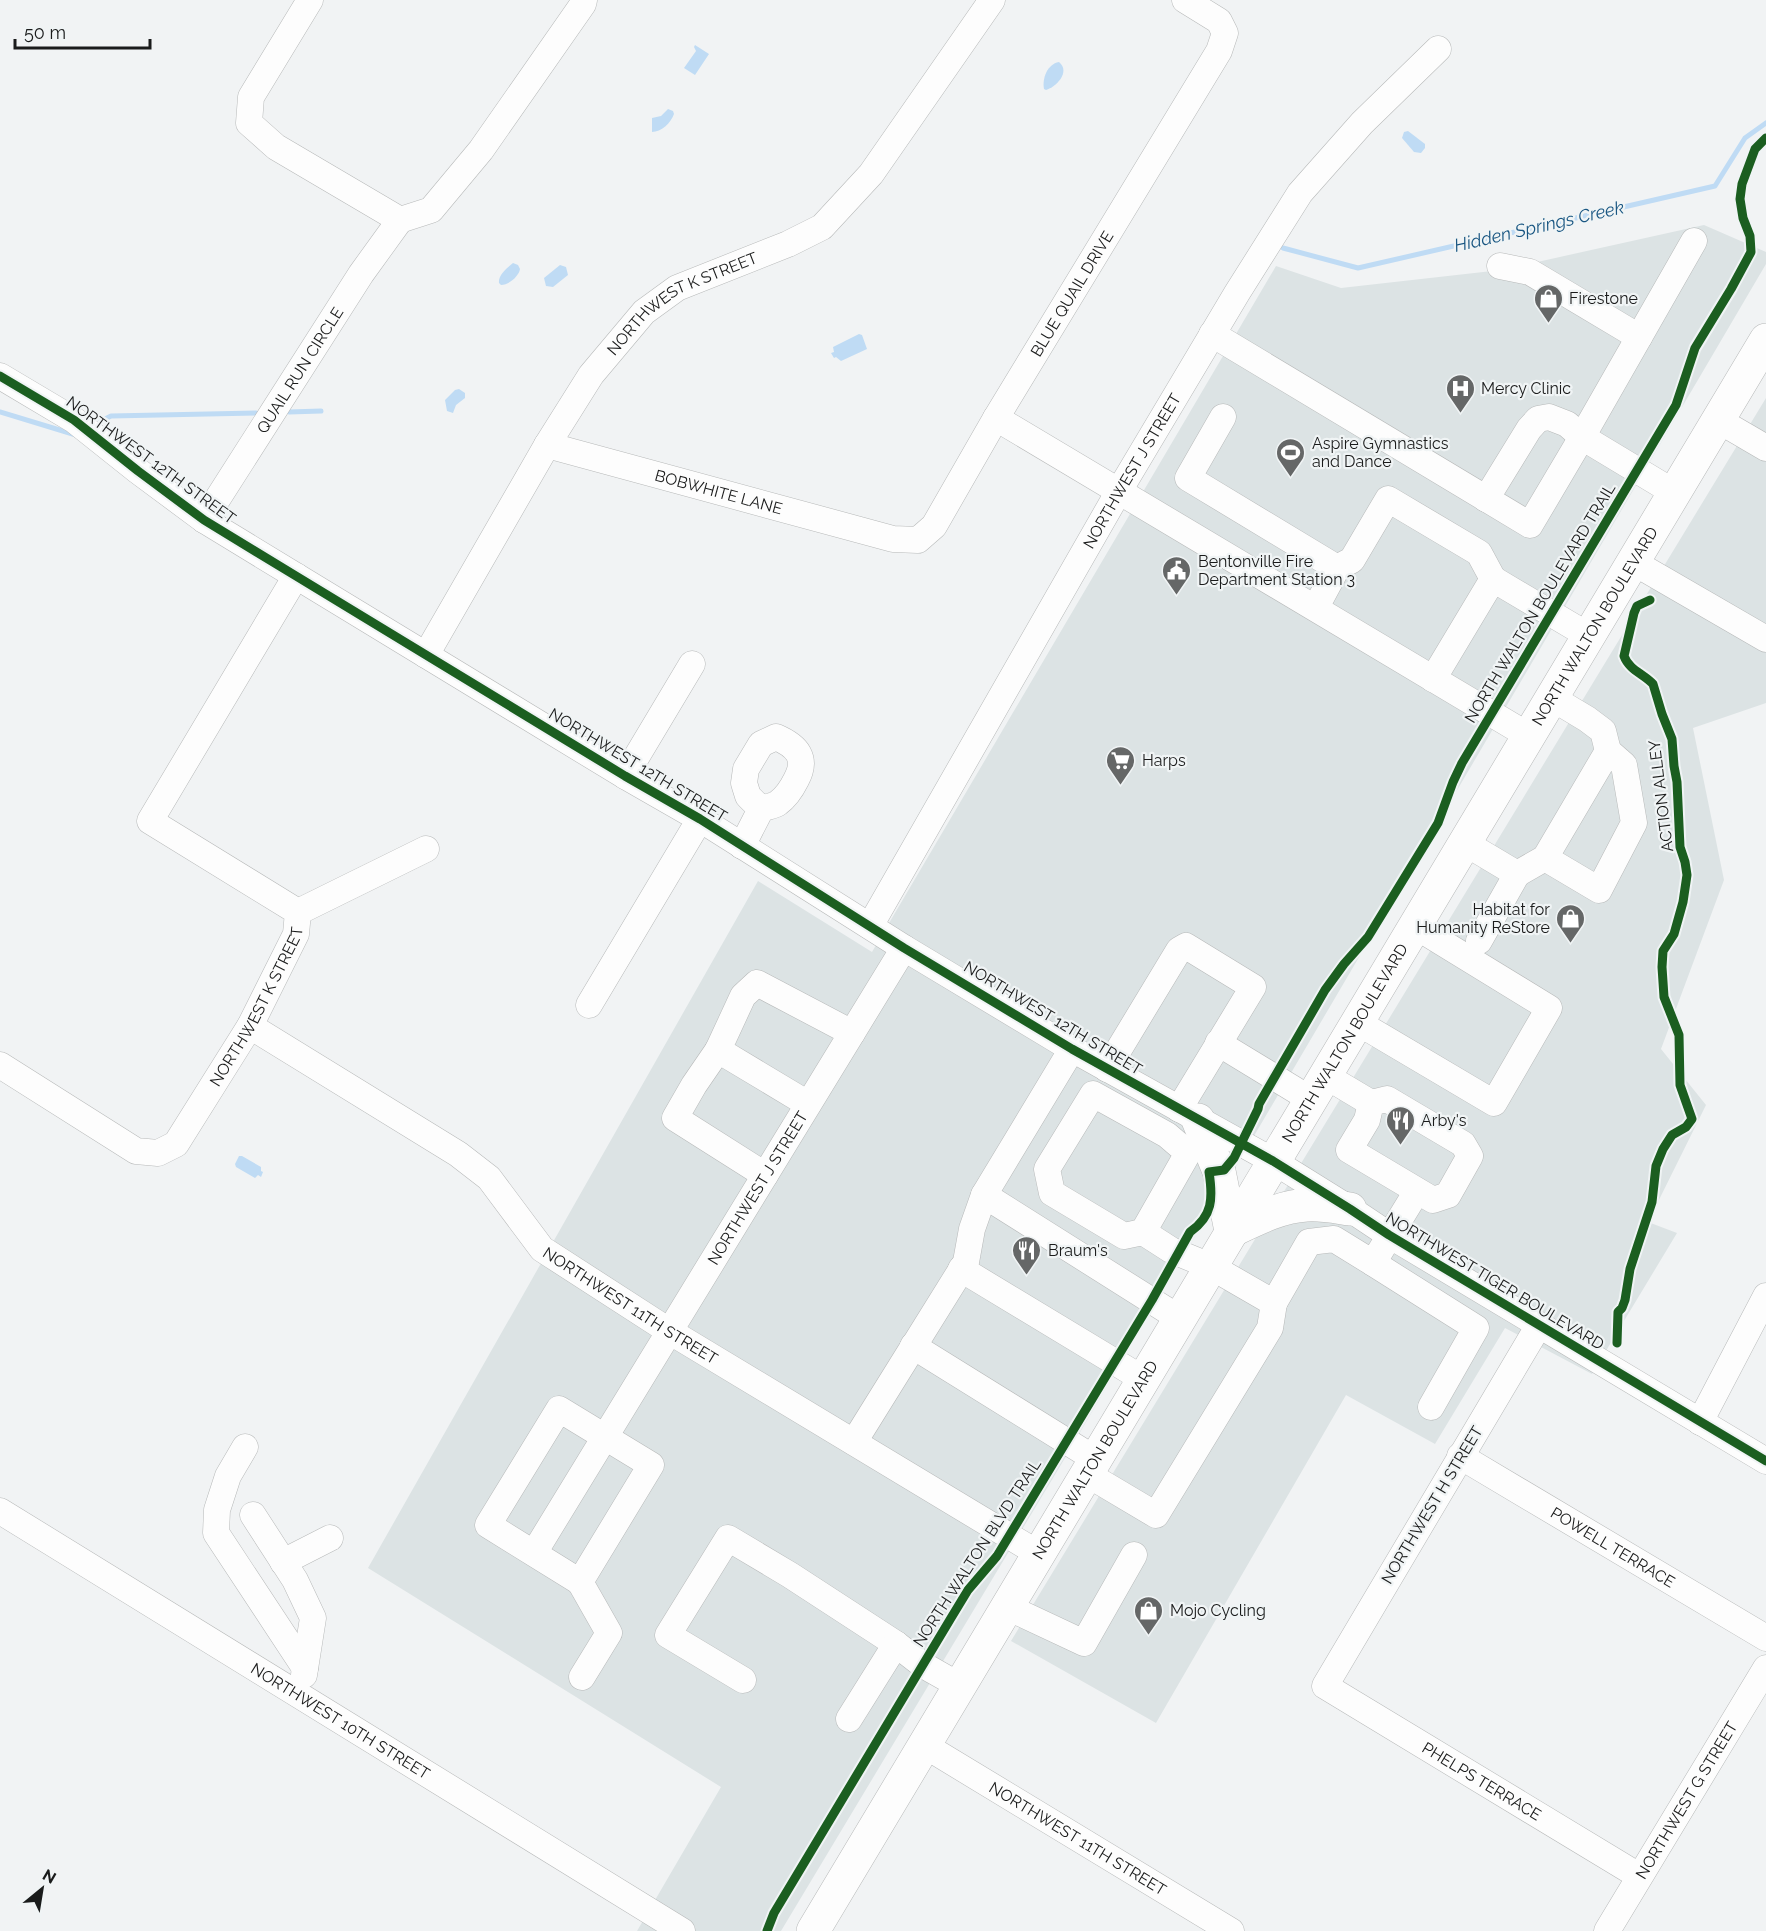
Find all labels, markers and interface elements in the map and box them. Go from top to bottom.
scale bar [15,12,150,50]
text: 50 m [24,22,66,43]
water label: Hidden Springs Creek [1452,196,1626,256]
street label: BLUE QUAIL DRIVE [1026,227,1117,360]
street label: NORTHWEST K STREET [603,248,760,359]
shop icon: Firestone [1532,282,1564,324]
place label: Firestone [1569,289,1638,308]
street label: QUAIL RUN CIRCLE [253,303,347,437]
hospital icon: Mercy Clinic [1444,372,1476,414]
place label: Mercy Clinic [1481,379,1571,398]
street label: NORTHWEST J STREET [1079,390,1185,552]
street label: NORTHWEST 12TH STREET [63,392,240,528]
place label: Aspire Gymnastics and Dance [1312,434,1449,471]
sports icon: Aspire Gymnastics and Dance [1275,436,1307,478]
street label: BOBWHITE LANE [653,465,785,518]
street label: NORTH WALTON BOULEVARD TRAIL [1460,479,1620,727]
street label: NORTH WALTON BOULEVARD [1528,523,1662,729]
place label: Bentonville Fire Department Station 3 [1198,552,1355,589]
public building icon: Bentonville Fire Department Station 3 [1161,554,1193,596]
street label: NORTHWEST 12TH STREET [545,704,731,826]
street label: ACTION ALLEY [1645,738,1677,853]
supermarket icon: Harps [1105,744,1137,786]
place label: Harps [1142,751,1186,770]
place label: Habitat for Humanity ReStore [1416,900,1550,937]
shop icon: Habitat for Humanity ReStore [1555,902,1587,944]
street label: NORTHWEST K STREET [205,926,306,1090]
street label: NORTH WALTON BOULEVARD [1278,940,1411,1146]
street label: NORTHWEST 12TH STREET [960,957,1146,1079]
restaurant icon: Arby's [1384,1104,1416,1146]
street label: NORTHWEST J STREET [703,1107,812,1268]
place label: Arby's [1421,1111,1467,1130]
street label: NORTHWEST TIGER BOULEVARD [1382,1208,1608,1354]
restaurant icon: Braum's [1011,1234,1043,1276]
place label: Braum's [1048,1241,1108,1260]
street label: NORTHWEST 11TH STREET [540,1243,722,1368]
street label: NORTH WALTON BOULEVARD [1028,1357,1162,1563]
street label: NORTHWEST H STREET [1377,1422,1487,1587]
street label: NORTH WALTON BLVD TRAIL [909,1455,1045,1651]
street label: POWELL TERRACE [1547,1503,1679,1591]
shop icon: Mojo Cycling [1133,1594,1165,1636]
place label: Mojo Cycling [1170,1601,1266,1620]
street label: NORTHWEST 10TH STREET [248,1659,434,1783]
street label: NORTHWEST G STREET [1631,1718,1741,1882]
street label: PHELPS TERRACE [1419,1738,1545,1824]
street label: NORTHWEST 11TH STREET [986,1777,1170,1899]
north arrow [12,1859,72,1919]
text: N [39,1865,59,1888]

